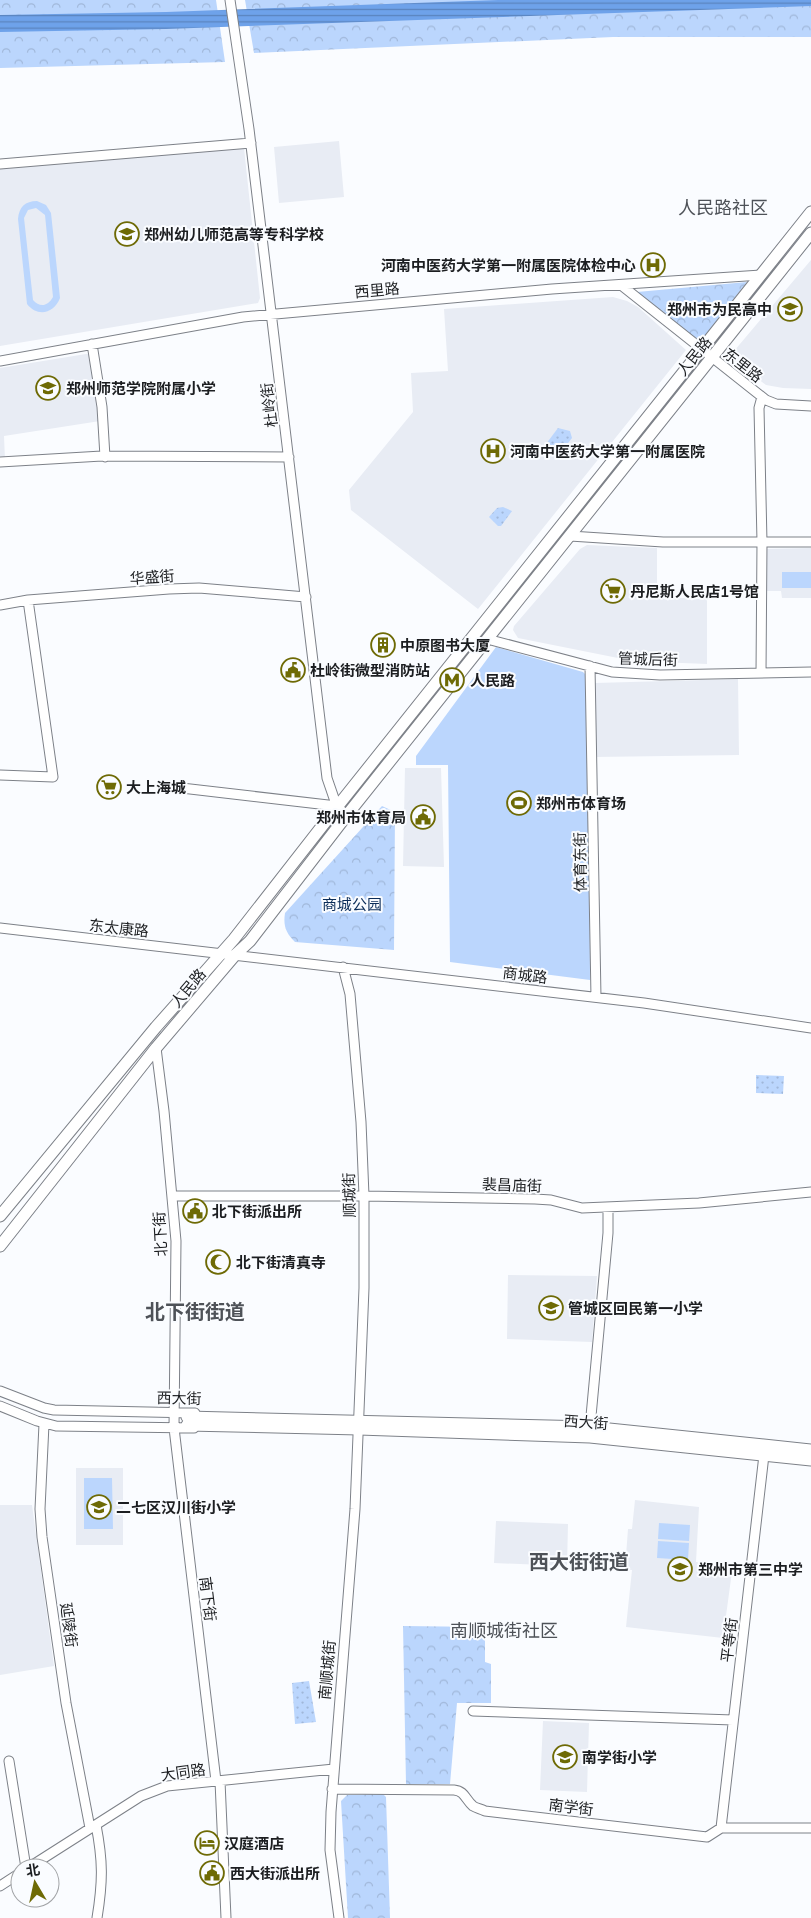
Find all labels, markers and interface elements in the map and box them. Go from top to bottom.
district label: 人民路社区 [678,196,768,219]
school or university icon: 郑州幼儿师范高等专科学校 [114,221,140,247]
place label: 郑州幼儿师范高等专科学校 [144,225,324,244]
hospital icon: 河南中医药大学第一附属医院体检中心 [640,252,666,278]
place label: 河南中医药大学第一附属医院体检中心 [381,256,636,275]
street label: 西里路 [354,279,400,301]
school or university icon: 郑州市为民高中 [777,296,803,322]
place label: 郑州市为民高中 [667,300,772,319]
street label: 人民路 [672,333,716,379]
street label: 东里路 [719,344,767,386]
school or university icon: 郑州师范学院附属小学 [35,375,61,401]
place label: 郑州师范学院附属小学 [66,379,216,398]
street label: 杜岭街 [257,382,281,428]
hospital icon: 河南中医药大学第一附属医院 [480,438,506,464]
place label: 河南中医药大学第一附属医院 [510,442,705,461]
street label: 华盛街 [129,566,175,588]
supermarket icon: 丹尼斯人民店1号馆 [600,578,626,604]
place label: 丹尼斯人民店1号馆 [630,582,759,601]
building icon: 中原图书大厦 [370,632,396,658]
place label: 中原图书大厦 [400,636,490,655]
street label: 管城后街 [618,648,678,670]
public building icon: 杜岭街微型消防站 [280,657,306,683]
place label: 杜岭街微型消防站 [310,661,430,680]
metro station icon: 人民路 [439,667,465,693]
place label: 人民路 [470,671,515,690]
supermarket icon: 大上海城 [96,774,122,800]
place label: 大上海城 [126,778,186,797]
sports icon: 郑州市体育场 [506,790,532,816]
place label: 郑州市体育场 [536,794,626,813]
public building icon: 郑州市体育局 [410,804,436,830]
place label: 郑州市体育局 [316,808,406,827]
street label: 体育东街 [570,832,590,892]
park label: 商城公园 [322,895,382,914]
street label: 东太康路 [88,915,150,941]
street label: 商城路 [502,963,548,987]
street label: 人民路 [166,965,210,1011]
street label: 顺城街 [339,1172,359,1218]
street label: 裴昌庙街 [482,1174,542,1196]
public building icon: 北下街派出所 [182,1198,208,1224]
place label: 北下街派出所 [212,1202,302,1221]
street label: 北下街 [149,1211,171,1257]
mosque icon: 北下街清真寺 [205,1249,231,1275]
place label: 北下街清真寺 [236,1253,326,1272]
school or university icon: 管城区回民第一小学 [538,1295,564,1321]
district label: 北下街街道 [145,1299,245,1324]
place label: 管城区回民第一小学 [568,1299,703,1318]
street label: 西大街 [156,1388,202,1408]
street label: 西大街 [563,1411,609,1433]
school or university icon: 二七区汉川街小学 [86,1494,112,1520]
place label: 二七区汉川街小学 [116,1498,236,1517]
district label: 西大街街道 [529,1549,629,1574]
school or university icon: 郑州市第三中学 [667,1556,693,1582]
place label: 郑州市第三中学 [698,1560,803,1579]
street label: 南下街 [196,1576,220,1622]
street label: 延陵街 [56,1601,82,1649]
street label: 平等街 [717,1617,741,1663]
district label: 南顺城街社区 [450,1619,558,1642]
street label: 南顺城街 [315,1639,339,1701]
school or university icon: 南学街小学 [552,1744,578,1770]
place label: 南学街小学 [582,1748,657,1767]
street label: 大同路 [159,1759,207,1785]
street label: 南学街 [548,1795,594,1819]
hotel icon: 汉庭酒店 [194,1830,220,1856]
place label: 汉庭酒店 [224,1834,284,1853]
north arrow [10,1858,60,1908]
text: 北 [25,1860,41,1880]
public building icon: 西大街派出所 [199,1860,225,1886]
place label: 西大街派出所 [230,1864,320,1883]

